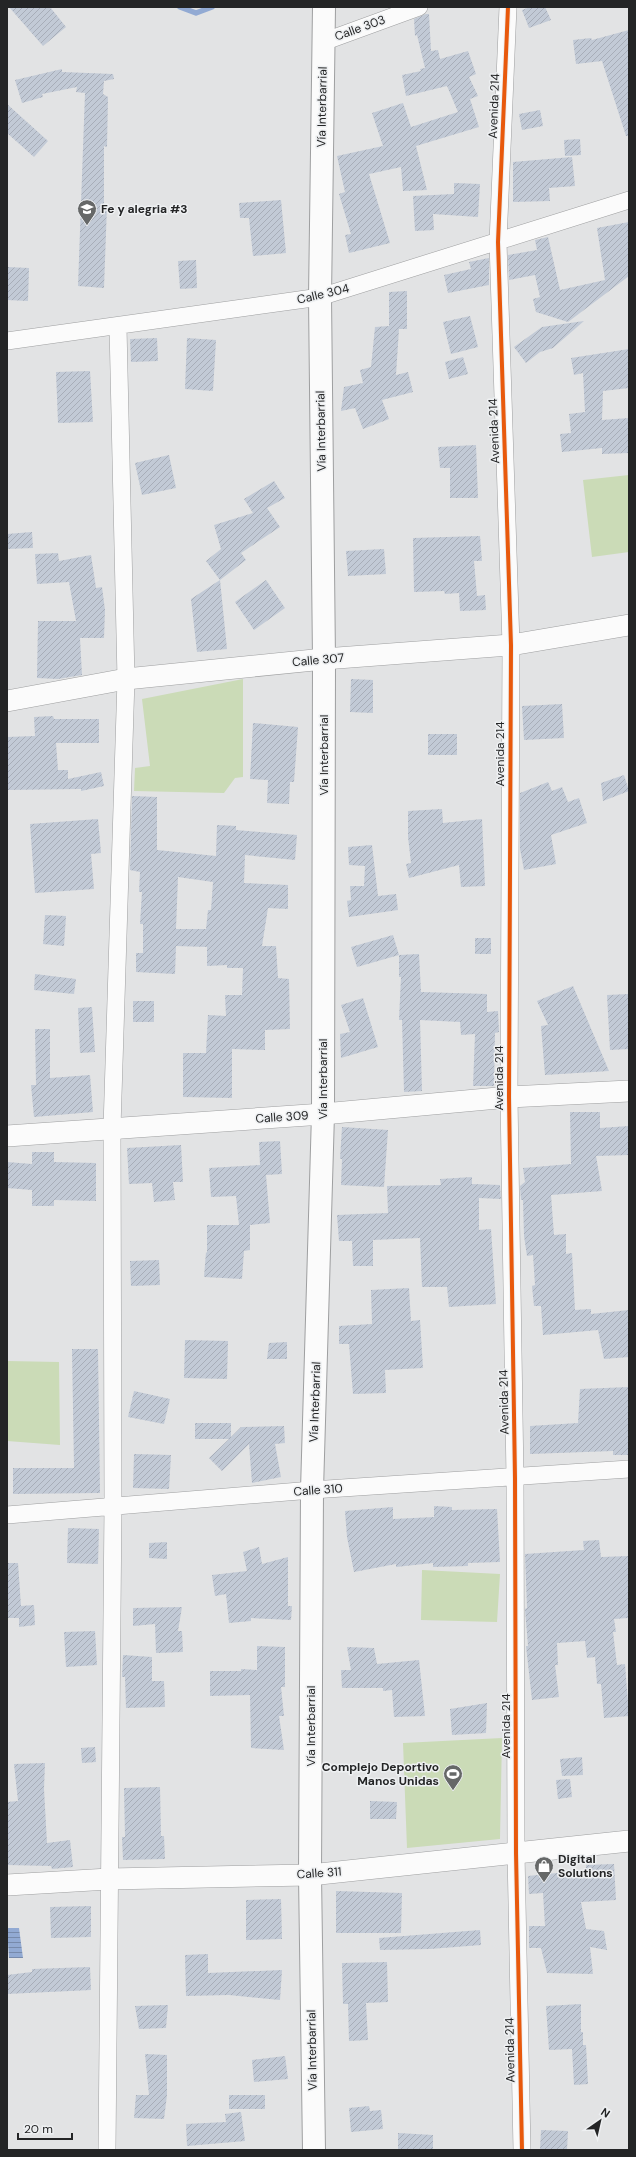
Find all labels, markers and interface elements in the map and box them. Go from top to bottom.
street label: Calle 303 [332,11,388,45]
street label: Vía Interbarrial [313,66,331,148]
street label: Avenida 214 [485,73,503,139]
school or university icon: Fe y alegria #3 [76,198,98,226]
place label: Fe y alegria #3 [101,201,188,217]
street label: Calle 304 [295,280,351,308]
street label: Vía Interbarrial [312,390,330,472]
street label: Avenida 214 [485,398,503,464]
street label: Calle 307 [291,650,345,670]
street label: Vía Interbarrial [316,715,332,795]
street label: Avenida 214 [492,721,508,787]
street label: Vía Interbarrial [315,1039,331,1119]
street label: Avenida 214 [491,1045,507,1111]
street label: Calle 309 [255,1107,309,1127]
street label: Vía Interbarrial [306,1361,324,1443]
street label: Avenida 214 [495,1369,513,1435]
street label: Calle 310 [293,1480,343,1500]
street label: Vía Interbarrial [303,1686,319,1766]
street label: Avenida 214 [498,1693,514,1759]
place label: Complejo Deportivo Manos Unidas [322,1759,439,1789]
sports icon: Complejo Deportivo Manos Unidas [442,1763,464,1791]
place label: Digital Solutions [558,1851,613,1881]
shop icon: Digital Solutions [533,1855,555,1883]
street label: Calle 311 [296,1863,342,1883]
street label: Vía Interbarrial [303,2009,321,2091]
street label: Avenida 214 [501,2017,519,2083]
north arrow [580,2101,620,2141]
text: N [598,2105,613,2121]
scale bar [18,2115,72,2141]
text: 20 m [24,2121,53,2137]

